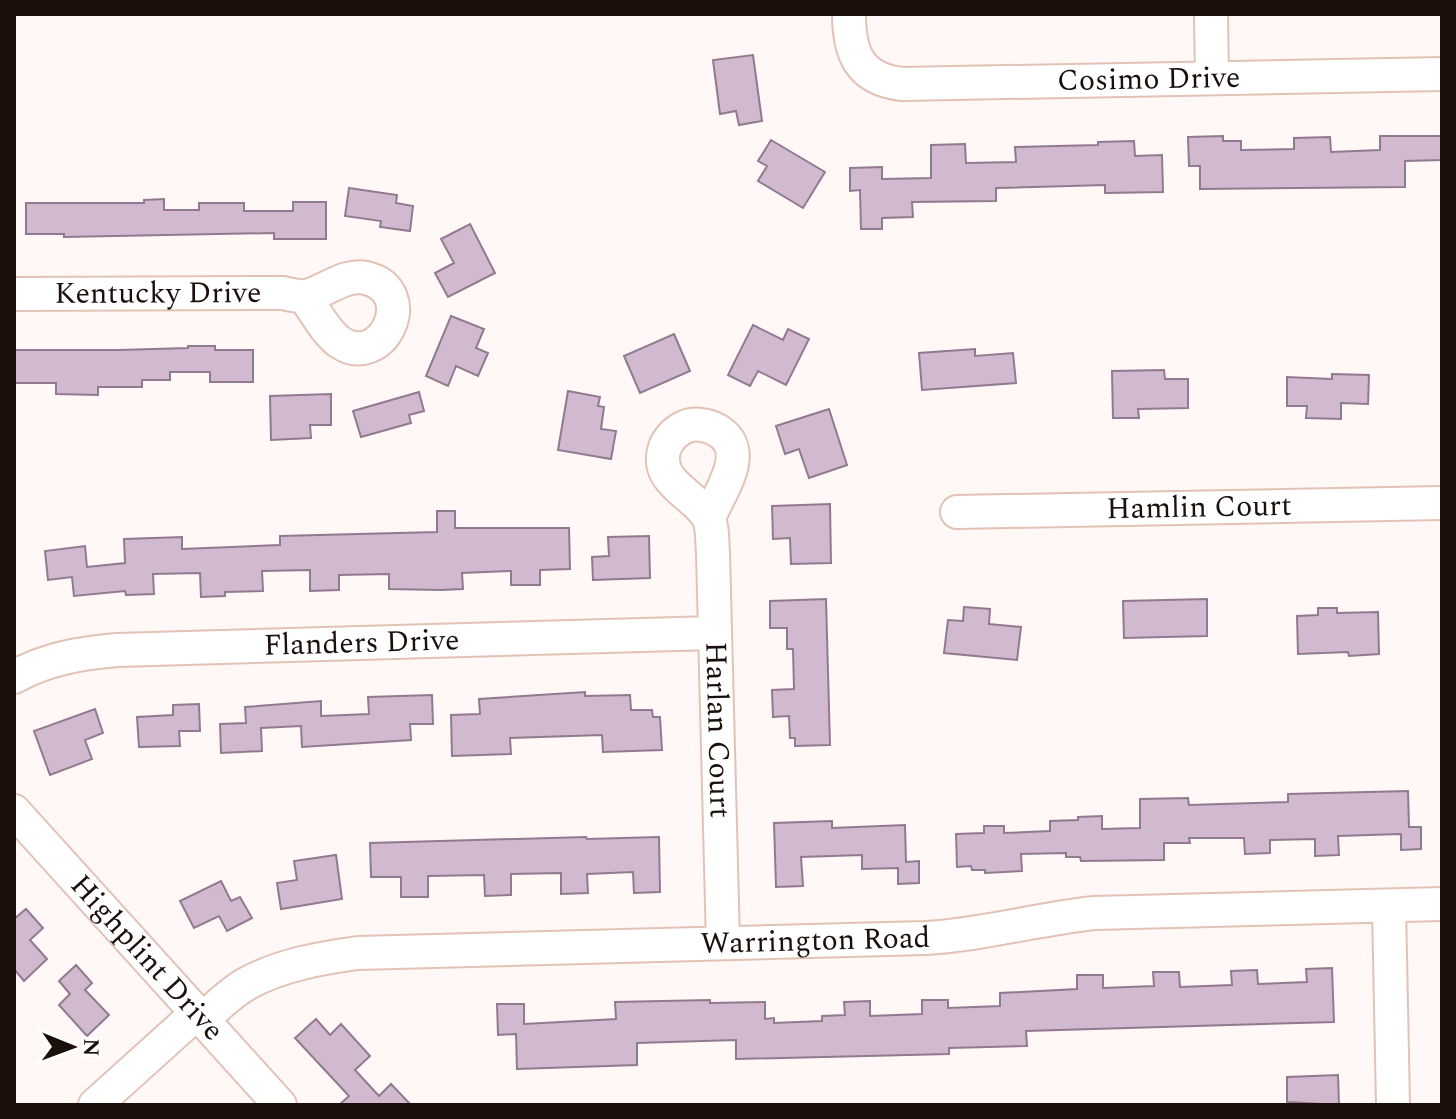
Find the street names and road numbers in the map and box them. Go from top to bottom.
street label: Cosimo Drive [1057,55,1241,104]
street label: Kentucky Drive [54,270,262,317]
street label: Hamlin Court [1106,483,1292,532]
street label: Flanders Drive [263,617,460,669]
street label: Harlan Court [692,641,743,819]
street label: Highplint Drive [59,864,235,1052]
street label: Warrington Road [700,915,931,967]

